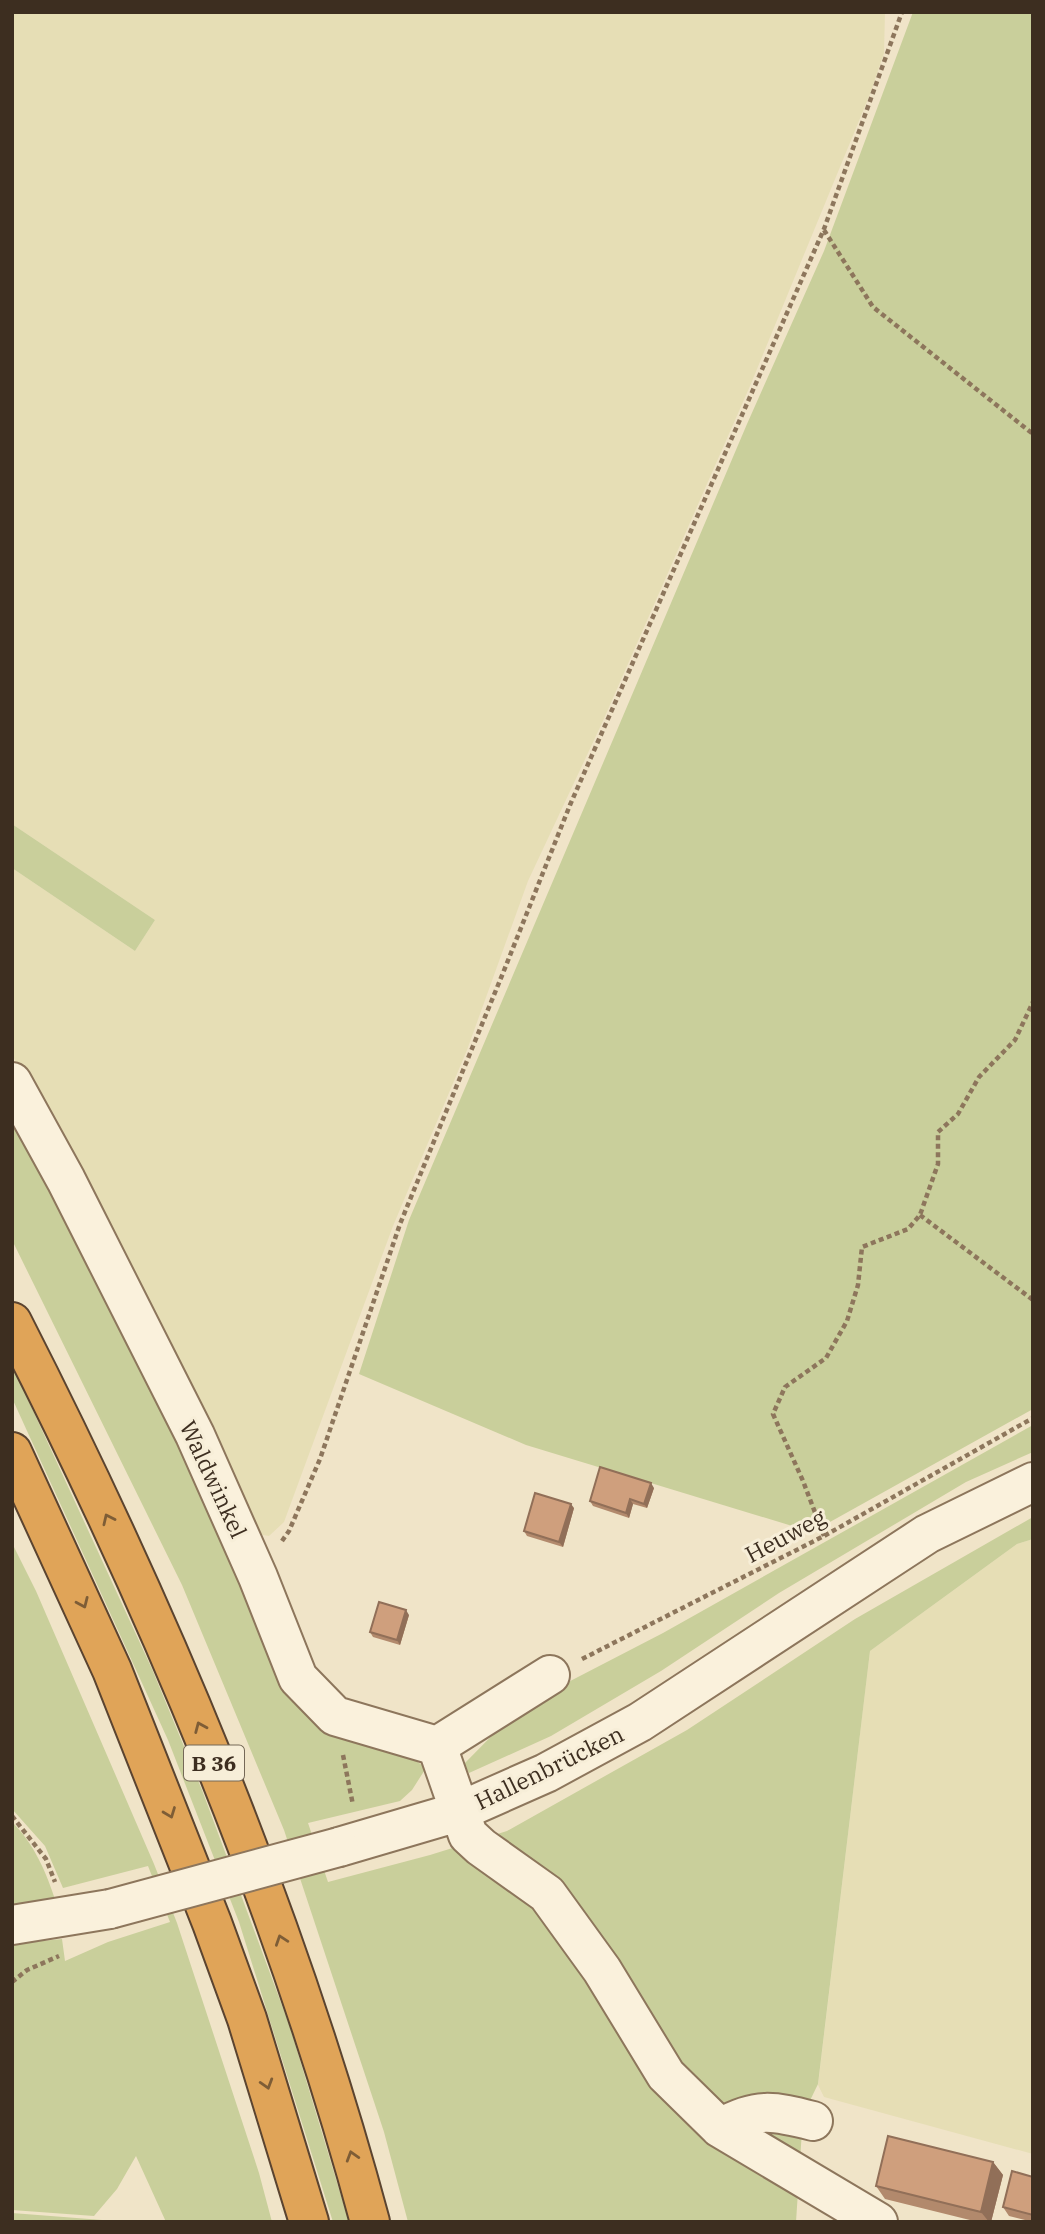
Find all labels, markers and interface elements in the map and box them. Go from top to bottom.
street label: Waldwinkel [174,1415,254,1543]
street label: Heuweg [739,1501,831,1569]
one-way arrow [103,1514,117,1526]
one-way arrow [75,1595,89,1608]
street label: Hallenbrücken [470,1718,628,1816]
one-way arrow [194,1722,208,1735]
road number: B 36 [184,1746,244,1780]
one-way arrow [161,1806,175,1818]
one-way arrow [275,1934,289,1946]
one-way arrow [259,2078,274,2090]
one-way arrow [345,2150,360,2162]

